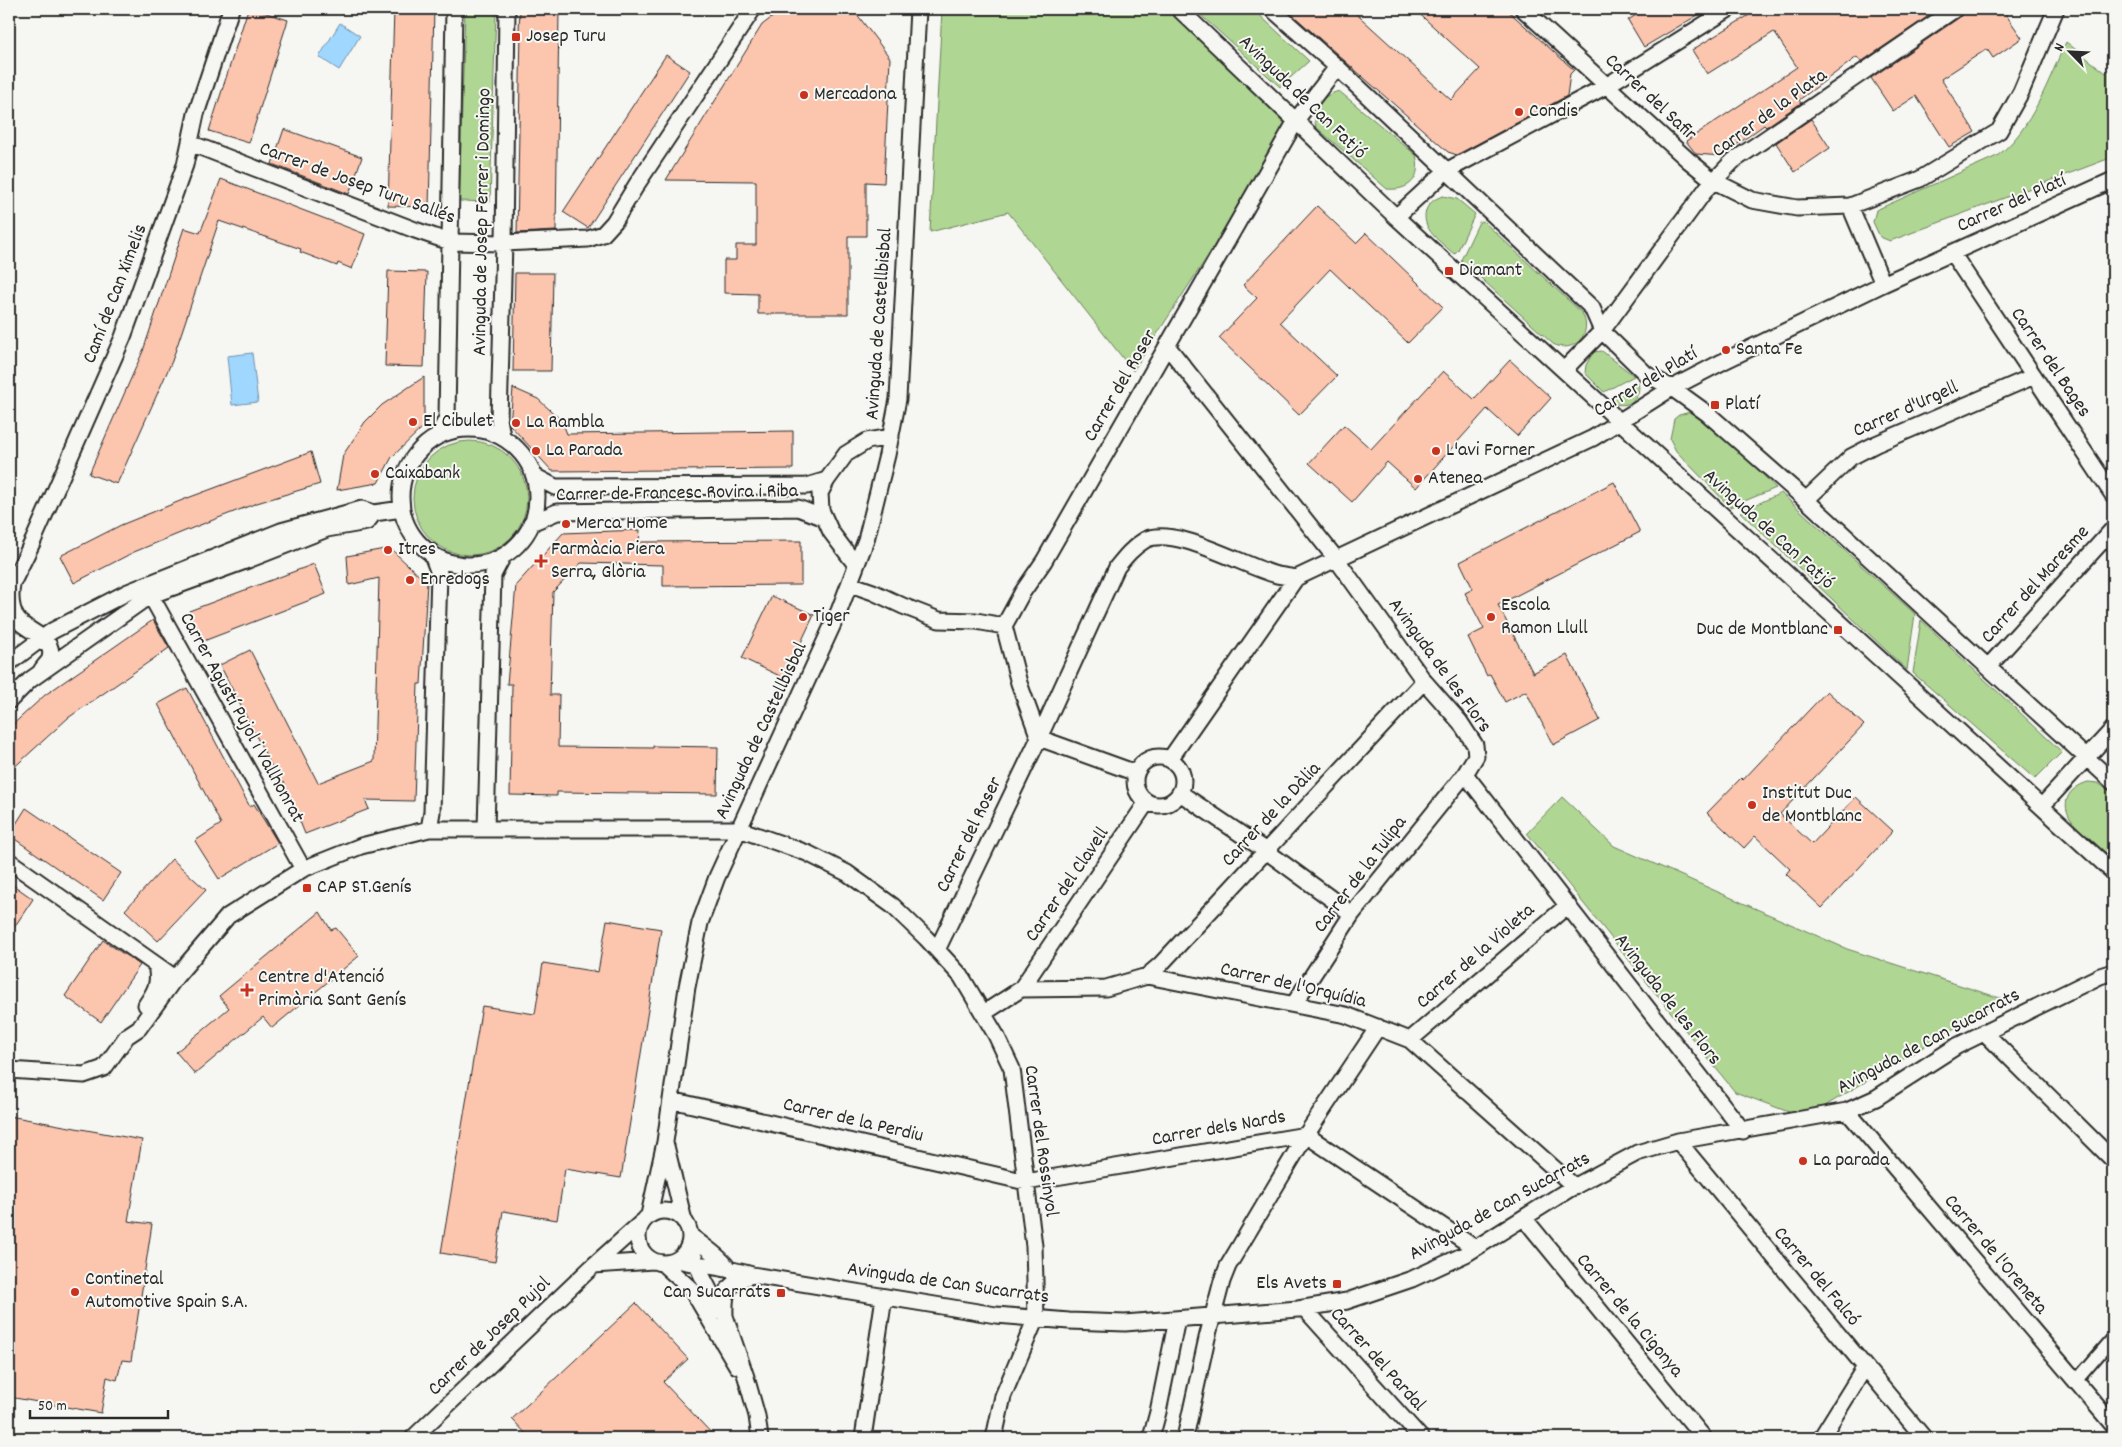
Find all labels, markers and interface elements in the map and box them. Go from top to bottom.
place label: Josep Turu [526,23,606,51]
north arrow [2044,28,2094,78]
street label: Avinguda de Can Fatjó [1232,29,1372,167]
marker: Josep Turu [510,31,522,43]
text: N [2049,40,2071,55]
street label: Carrer del Safir [1598,48,1703,149]
street label: Carrer de la Plata [1707,62,1834,165]
place label: Mercadona [814,81,897,109]
street label: Avinguda de Josep Ferrer i Domingo [467,88,499,356]
marker: Mercadona [798,89,810,101]
place label: Condis [1529,98,1578,126]
marker: Condis [1513,106,1525,118]
street label: Carrer de Josep Turu Sallés [255,135,459,233]
street label: Carrer del Platí [1953,167,2072,241]
street label: Camí de Can Ximelis [77,220,155,368]
street label: Avinguda de Castellbisbal [859,227,901,421]
place label: Diamant [1459,257,1522,285]
marker: Diamant [1443,265,1455,277]
street label: Carrer del Bages [2003,302,2097,424]
street label: Carrer del Roser [1077,324,1165,447]
place label: Santa Fe [1736,336,1803,364]
street label: Carrer del Platí [1589,340,1704,425]
marker: Santa Fe [1720,344,1732,356]
street label: Carrer d'Urgell [1849,374,1963,446]
place label: Platí [1725,391,1761,419]
marker: Platí [1709,399,1721,411]
place label: El Cibulet [423,408,493,436]
place label: La Rambla [526,409,604,437]
marker: El Cibulet [407,416,419,428]
marker: La Rambla [510,417,522,429]
place label: La Parada [546,437,623,465]
place label: L'avi Forner [1446,437,1535,465]
marker: La Parada [530,445,542,457]
marker: L'avi Forner [1430,445,1442,457]
place label: Caixabank [385,460,460,488]
street label: Avinguda de Can Fatjó [1696,463,1840,597]
place label: Atenea [1428,465,1483,493]
marker: Caixabank [369,468,381,480]
marker: Atenea [1412,473,1424,485]
street label: Carrer de Francesc Rovira i Riba [556,478,799,510]
place label: Merca Home [576,510,668,538]
marker: Merca Home [560,518,572,530]
street label: Carrer del Maresme [1975,519,2097,650]
place label: Itres [398,536,436,564]
place label: Farmàcia Piera Serra, Glòria [551,536,665,587]
marker: Itres [382,544,394,556]
marker: Farmàcia Piera Serra, Glòria [535,555,547,567]
place label: Enredogs [420,566,490,594]
marker: Enredogs [404,574,416,586]
place label: Escola Ramon Llull [1501,592,1588,643]
street label: Avinguda de les Flors [1380,593,1498,739]
place label: Tiger [813,603,850,631]
street label: Carrer Agustí Pujol i Vallhonrat [171,608,311,828]
marker: Tiger [797,611,809,623]
marker: Escola Ramon Llull [1485,611,1497,623]
place label: Duc de Montblanc [1696,616,1828,644]
marker: Duc de Montblanc [1832,624,1844,636]
street label: Avinguda de Castellbisbal [709,638,815,824]
street label: Carrer de la Dàlia [1216,756,1329,874]
street label: Carrer del Roser [930,772,1010,898]
place label: Institut Duc de Montblanc [1762,780,1862,831]
marker: Institut Duc de Montblanc [1746,799,1758,811]
street label: Carrer de la Tulipa [1308,810,1415,939]
street label: Carrer del Clavell [1019,822,1117,948]
place label: CAP ST.Genís [317,874,412,902]
marker: CAP ST.Genís [301,882,313,894]
street label: Carrer de la Violeta [1411,897,1542,1016]
street label: Avinguda de les Flors [1607,928,1727,1072]
street label: Carrer de l'Orquídia [1217,956,1369,1017]
place label: Centre d'Atenció Primària Sant Genís [258,964,407,1015]
street label: Avinguda de Can Sucarrats [1833,982,2025,1102]
marker: Centre d'Atenció Primària Sant Genís [240,983,254,997]
street label: Carrer del Rossinyol [1016,1064,1065,1219]
street label: Carrer de la Perdiu [780,1091,926,1151]
street label: Carrer dels Nards [1150,1103,1288,1155]
street label: Avinguda de Can Sucarrats [1404,1145,1596,1269]
place label: La parada [1813,1147,1890,1175]
marker: La parada [1797,1155,1809,1167]
street label: Carrer de l'Oreneta [1936,1189,2054,1321]
street label: Carrer del Falcó [1766,1221,1866,1333]
street label: Carrer de la Cigonya [1569,1248,1690,1385]
street label: Avinguda de Can Sucarrats [845,1256,1051,1312]
place label: Continetal Automotive Spain S.A. [85,1266,248,1317]
place label: Els Avets [1256,1270,1327,1298]
street label: Carrer de Josep Pujol [422,1271,558,1403]
marker: Els Avets [1331,1278,1343,1290]
place label: Can Sucarrats [663,1279,771,1307]
marker: Continetal Automotive Spain S.A. [69,1286,81,1298]
marker: Can Sucarrats [775,1287,787,1299]
street label: Carrer del Pardal [1322,1302,1432,1419]
scale bar [30,1387,168,1419]
text: 50 m [38,1396,67,1418]

